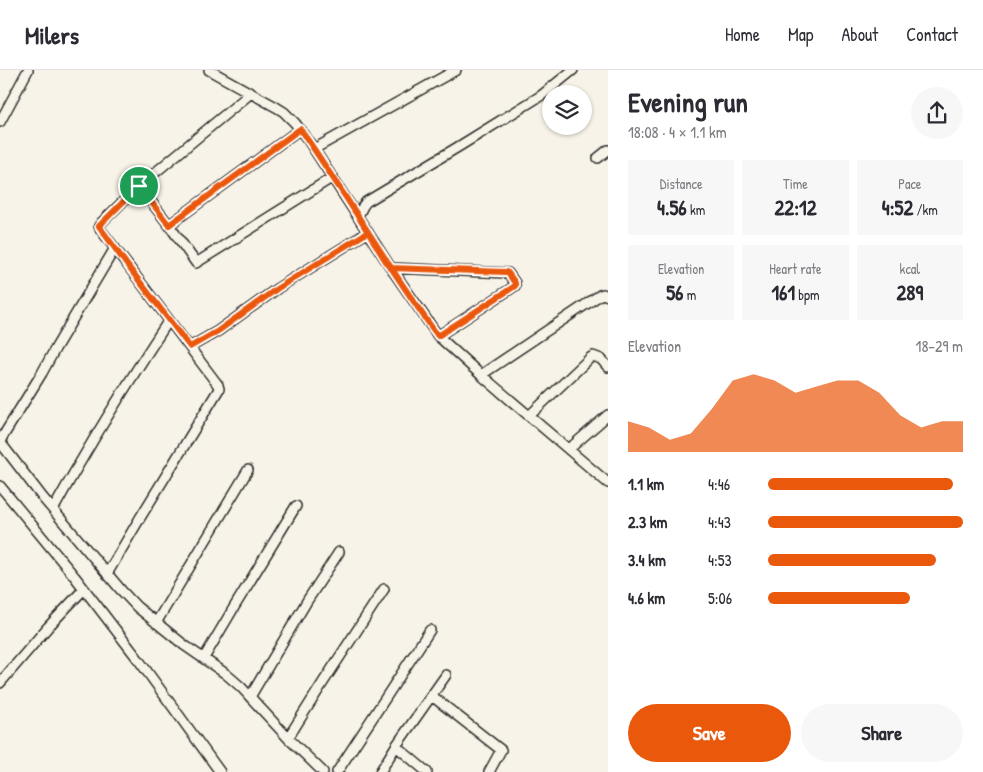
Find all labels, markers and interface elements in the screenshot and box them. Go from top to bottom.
text: Milers [25,19,79,51]
text: Home [725,22,760,47]
text: Map [788,22,813,47]
text: About [841,22,878,47]
text: Contact [906,22,958,47]
text: Evening run [628,83,748,121]
map controls [542,85,592,135]
button: layers [542,85,592,135]
button: share [911,87,963,139]
text: 18:08 · 4 × 1.1 km [628,121,727,143]
pin [118,165,160,207]
icon: arrive [125,172,153,200]
text: Distance [660,174,703,193]
text: Time [783,174,808,193]
text: Pace [898,174,921,193]
text: 4.56 [657,193,687,222]
text: 22:12 [775,193,816,222]
text: 4:52 [882,193,913,222]
text: km [687,200,705,219]
text: /km [913,200,938,219]
text: Elevation [658,259,704,278]
text: Heart rate [769,259,822,278]
text: kcal [900,259,920,278]
text: 56 [666,278,683,307]
text: 161 [771,278,795,307]
text: 289 [897,278,923,307]
text: m [683,285,696,304]
text: bpm [795,285,820,304]
text: Elevation [628,335,681,357]
text: 18–29 m [916,335,963,357]
text: 1.1 km [628,473,664,495]
text: 4:46 [708,473,730,495]
text: 2.3 km [628,511,667,533]
text: 4:43 [708,511,731,533]
text: 3.4 km [628,549,666,571]
text: 4:53 [708,549,732,571]
text: 4.6 km [628,587,665,609]
text: 5:06 [708,587,732,609]
button: Save [628,704,791,762]
button: Share [801,704,963,762]

